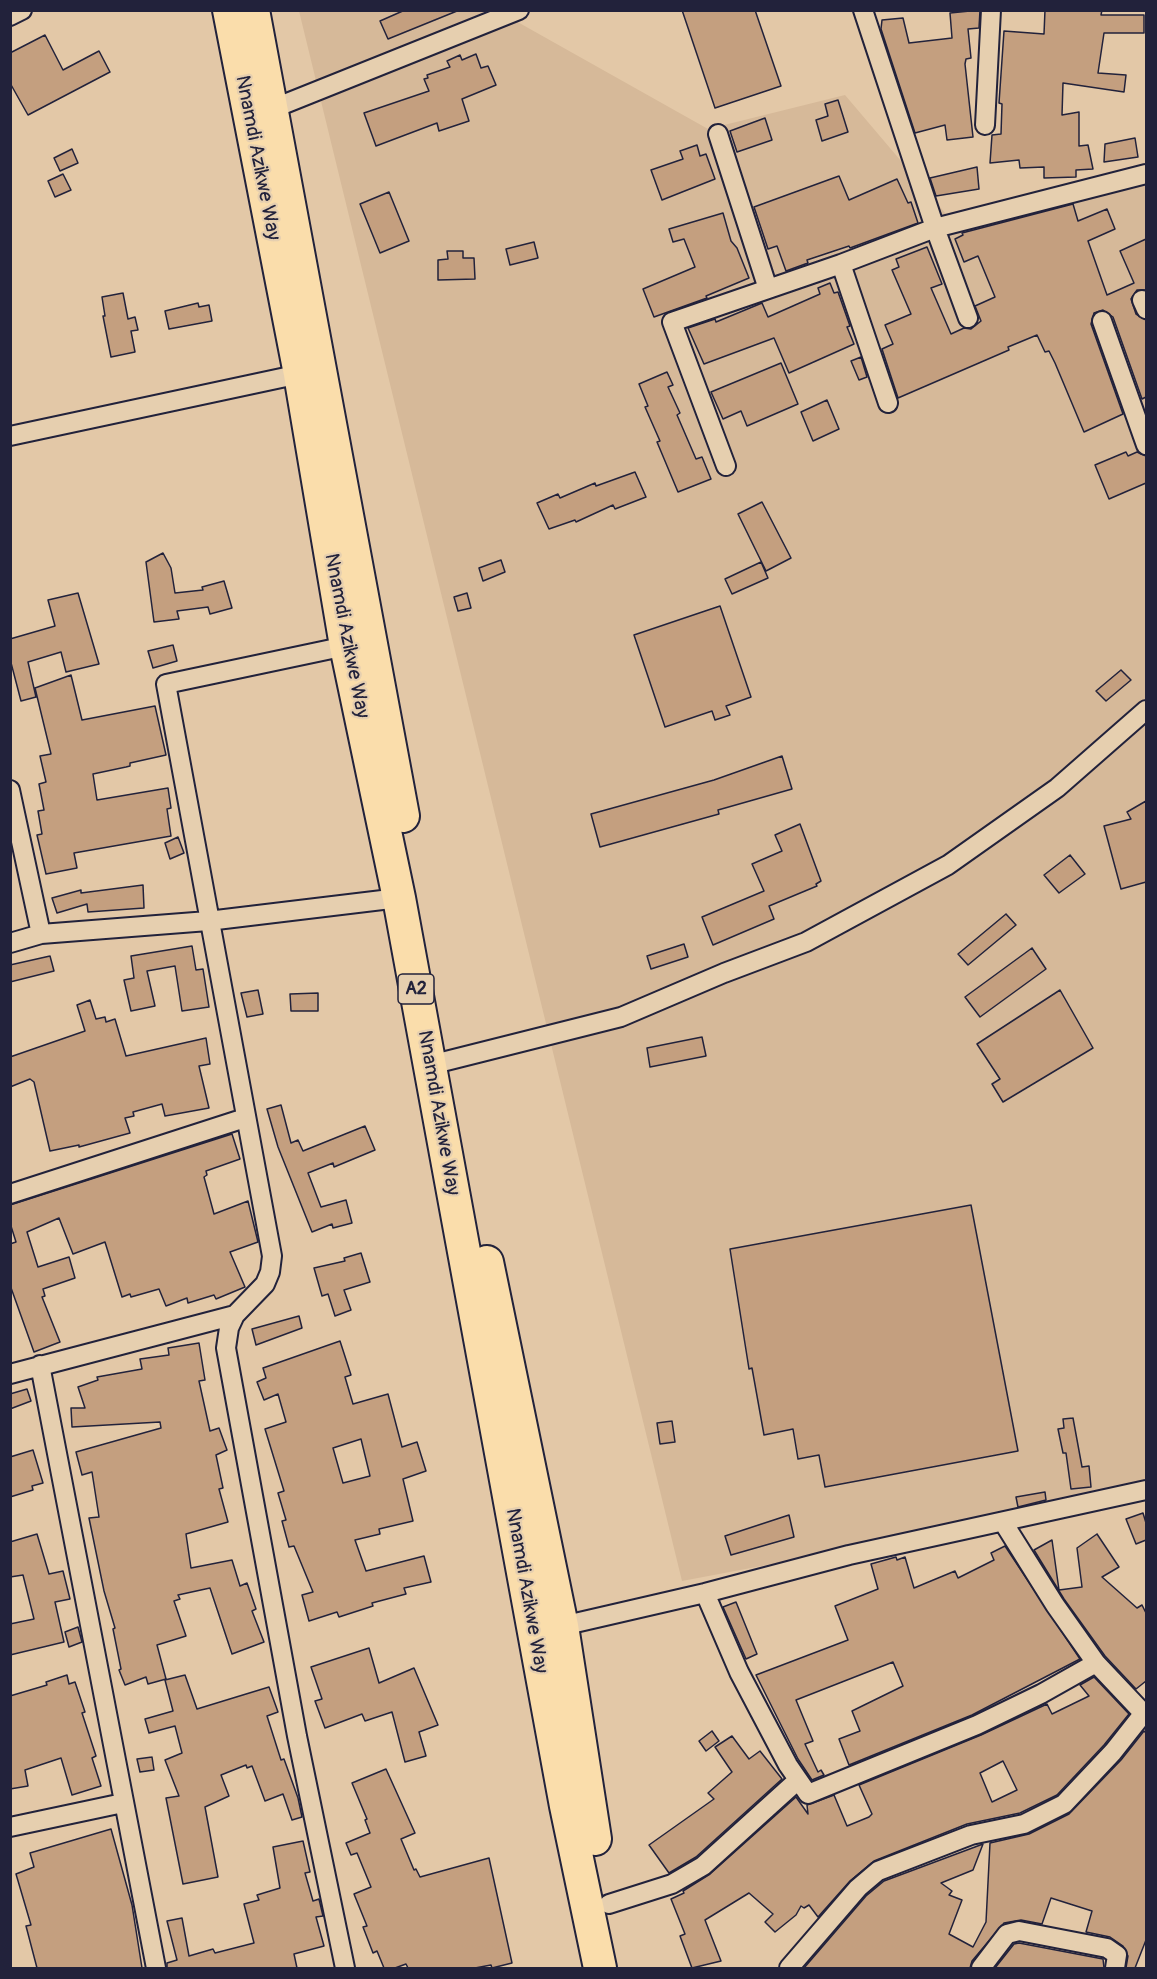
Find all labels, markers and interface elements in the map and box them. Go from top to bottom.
street label: Nnamdi Azikwe Way [229,74,285,242]
street label: Nnamdi Azikwe Way [318,552,374,720]
road number: A2 [398,974,434,1004]
street label: Nnamdi Azikwe Way [412,1029,464,1197]
street label: Nnamdi Azikwe Way [500,1507,552,1675]

